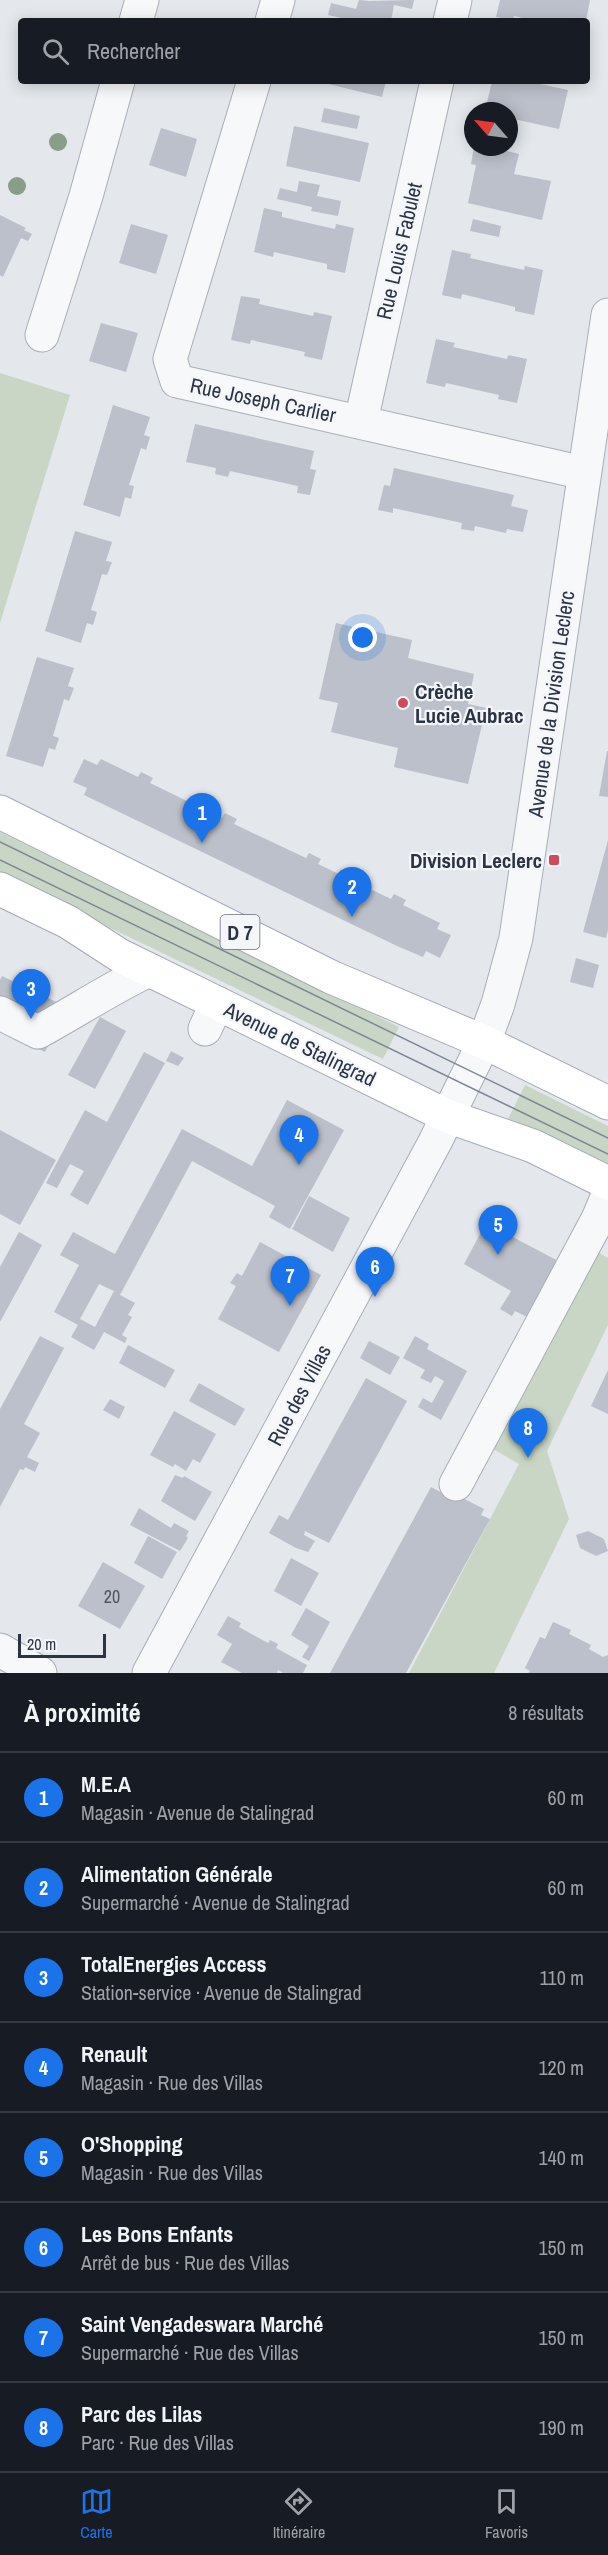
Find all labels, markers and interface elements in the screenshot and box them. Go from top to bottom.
search box [18,18,590,84]
icon: search [39,35,72,68]
text: Rechercher [87,36,180,66]
north arrow [464,102,518,156]
street label: Rue Louis Fabulet [369,179,429,322]
street label: Rue Joseph Carlier [187,370,339,430]
street label: Avenue de la Division Leclerc [521,589,581,820]
your location [348,623,377,652]
place label: Crèche Lucie Aubrac [415,677,523,730]
marker: Crèche Lucie Aubrac [396,696,410,710]
pin: 1 [182,794,222,843]
place label: Division Leclerc [410,846,542,875]
marker: Division Leclerc [547,853,561,867]
pin: 2 [332,868,372,917]
road number: D 7 [220,915,260,949]
pin: 3 [12,970,51,1019]
street label: Avenue de Stalingrad [218,994,381,1093]
pin: 4 [280,1116,318,1165]
pin: 5 [478,1206,518,1255]
pin: 6 [356,1248,394,1297]
pin: 7 [270,1256,310,1306]
street label: Rue des Villas [260,1339,338,1451]
pin: 8 [508,1408,548,1458]
house number: 20 [104,1584,120,1609]
scale bar [18,1631,106,1658]
text: 20 m [27,1633,56,1655]
text: À proximité [24,1695,141,1730]
text: 8 résultats [508,1699,584,1726]
text: M.E.A [81,1769,131,1799]
text: 1 [39,1784,48,1811]
text: 60 m [548,1784,584,1811]
text: Magasin · Avenue de Stalingrad [81,1799,314,1826]
text: Alimentation Générale [81,1859,273,1889]
text: 2 [39,1874,48,1901]
text: 60 m [548,1874,584,1901]
text: Supermarché · Avenue de Stalingrad [81,1889,350,1916]
text: TotalEnergies Access [81,1949,267,1979]
text: 3 [39,1964,48,1991]
text: 110 m [540,1964,584,1991]
text: Station-service · Avenue de Stalingrad [81,1979,362,2006]
text: Renault [81,2039,147,2069]
text: 4 [39,2054,48,2081]
text: 120 m [538,2054,584,2081]
text: Magasin · Rue des Villas [81,2069,263,2096]
text: O'Shopping [81,2129,183,2159]
text: 5 [39,2144,48,2171]
text: 140 m [538,2144,584,2171]
text: Magasin · Rue des Villas [81,2159,263,2186]
text: Les Bons Enfants [81,2219,233,2249]
text: 6 [39,2234,48,2261]
text: 150 m [538,2234,584,2261]
text: Arrêt de bus · Rue des Villas [81,2249,289,2276]
text: Saint Vengadeswara Marché [81,2309,323,2339]
text: 7 [39,2324,48,2351]
text: 150 m [538,2324,584,2351]
text: Supermarché · Rue des Villas [81,2339,299,2366]
text: Parc des Lilas [81,2399,202,2429]
text: 8 [39,2414,48,2441]
text: 190 m [538,2414,584,2441]
text: Parc · Rue des Villas [81,2429,234,2456]
tab: Carte [80,2485,113,2543]
tab: Itinéraire [273,2485,325,2543]
tab: Favoris [485,2485,528,2543]

